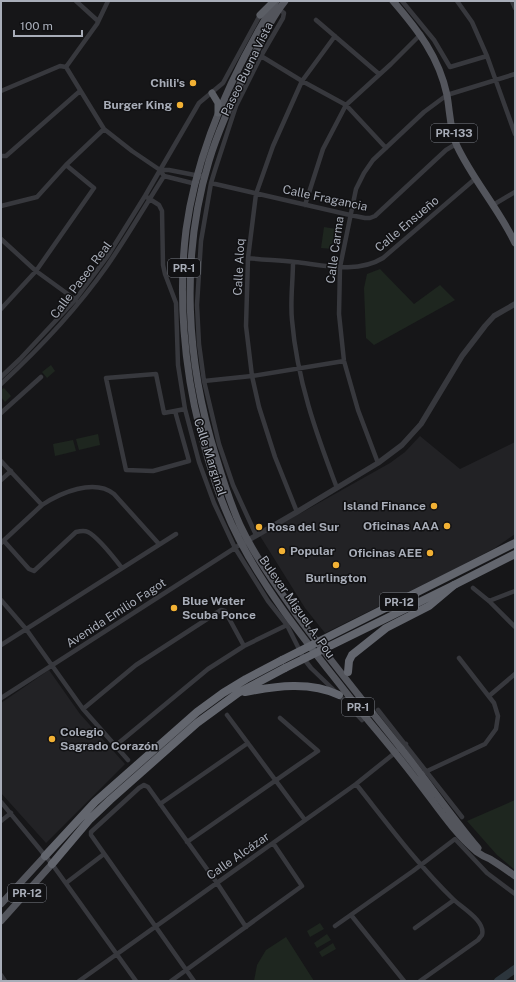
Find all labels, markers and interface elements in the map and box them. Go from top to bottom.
scale bar [14,12,82,38]
text: 100 m [20,19,53,33]
street label: Paseo Buena Vista [218,20,276,118]
place label: Chili's [150,76,185,90]
marker: Chili's [188,78,198,88]
place label: Burger King [103,98,172,112]
marker: Burger King [175,100,185,110]
road number: PR-133 [431,124,477,142]
street label: Calle Fragancia [281,182,369,214]
street label: Calle Ensueño [372,193,442,255]
street label: Calle Carma [323,215,347,285]
street label: Calle Paseo Real [48,238,115,321]
street label: Calle Aloq [231,238,247,296]
road number: PR-1 [168,259,200,277]
street label: Calle Marginal [191,416,229,498]
place label: Island Finance [343,499,426,513]
marker: Island Finance [429,501,439,511]
place label: Oficinas AAA [363,519,439,533]
place label: Rosa del Sur [267,520,339,534]
marker: Oficinas AAA [442,521,452,531]
marker: Rosa del Sur [254,522,264,532]
place label: Popular [290,544,335,558]
marker: Popular [277,546,287,556]
place label: Oficinas AEE [349,546,422,560]
marker: Oficinas AEE [425,548,435,558]
street label: Bulevar Miguel A. Pou [256,553,338,661]
marker: Burlington [331,560,341,570]
place label: Burlington [305,571,367,585]
street label: Avenida Emilio Fagot [63,575,169,650]
road number: PR-12 [380,593,418,611]
place label: Blue Water Scuba Ponce [182,594,256,622]
marker: Blue Water Scuba Ponce [169,603,179,613]
road number: PR-1 [342,698,374,716]
place label: Colegio Sagrado Corazón [60,725,158,753]
marker: Colegio Sagrado Corazón [47,734,57,744]
street label: Calle Alcázar [204,829,272,883]
road number: PR-12 [8,884,46,902]

